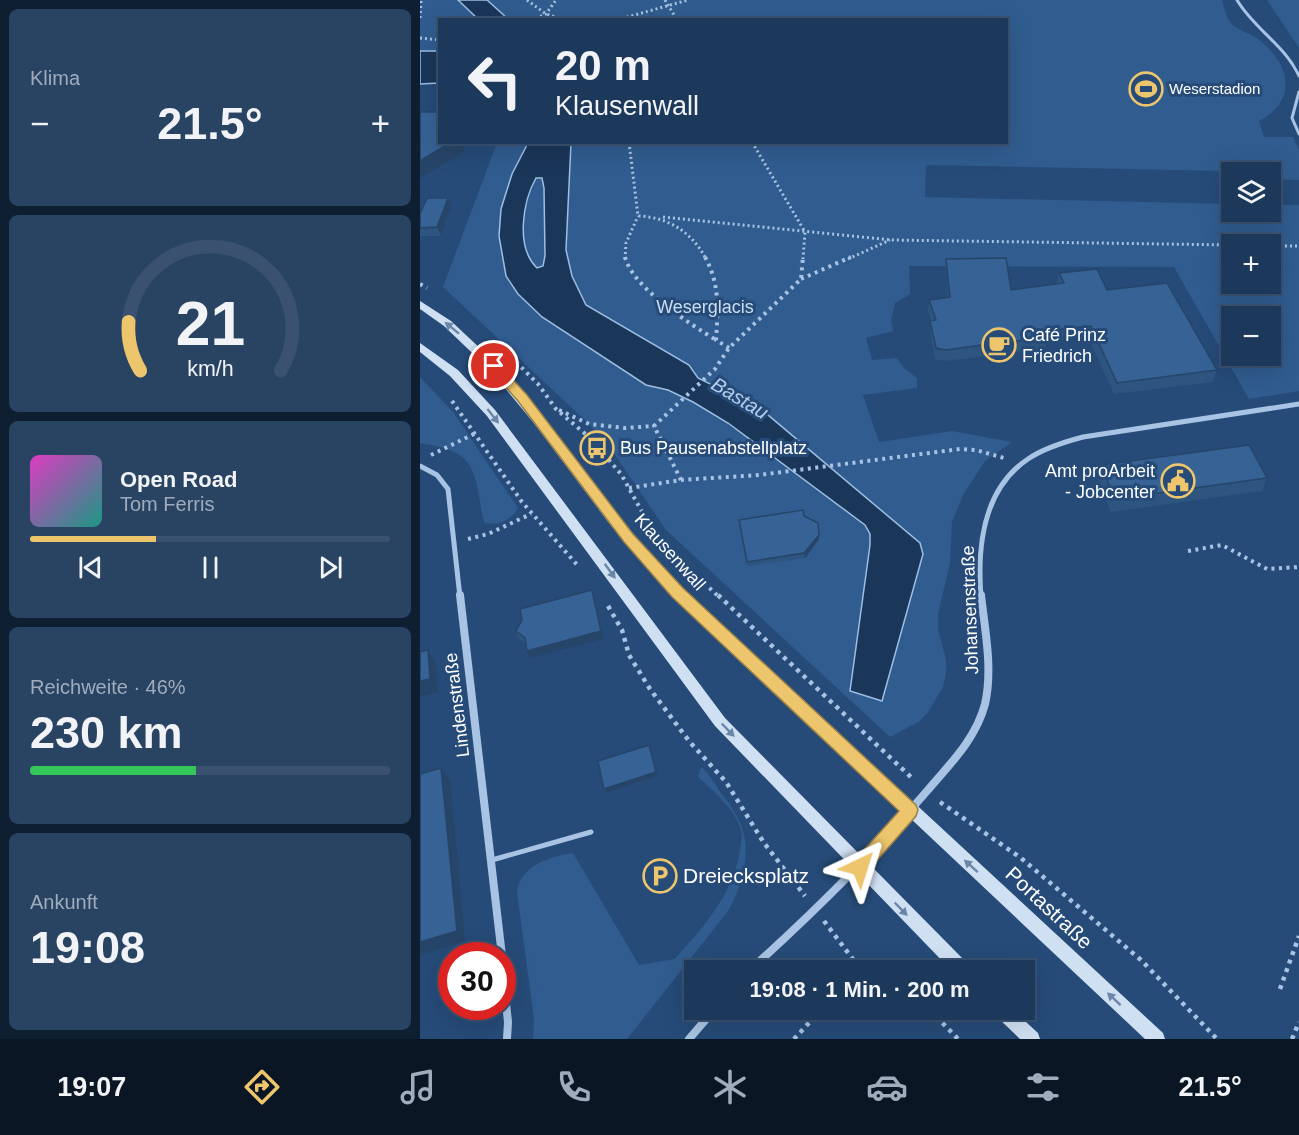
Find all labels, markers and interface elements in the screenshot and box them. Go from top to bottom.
icon: left [456,42,534,120]
text: 20 m [555,42,651,89]
text: Klima [30,67,80,89]
sports icon: Weserstadion [1128,71,1164,107]
place label: Weserstadion [1169,80,1260,97]
text: Klausenwall [555,91,699,121]
text: 21.5° [157,98,263,149]
text: − [30,105,49,142]
text: + [371,105,390,142]
map controls [1221,162,1281,366]
button: layers [1221,162,1281,222]
button: + [1221,234,1281,294]
text: 21 [175,289,245,358]
park label: Weserglacis [656,297,754,317]
button: − [1221,306,1281,366]
one-way arrow [444,321,460,334]
place label: Café Prinz Friedrich [1022,325,1106,366]
cafe icon: Café Prinz Friedrich [981,327,1017,363]
pin [468,340,519,391]
icon: arrive [477,349,510,382]
text: km/h [187,357,233,381]
water label: Bastau [708,373,772,423]
one-way arrow [486,408,498,423]
bus stop icon: Bus Pausenabstellplatz [579,430,615,466]
place label: Bus Pausenabstellplatz [620,438,807,458]
place label: Amt proArbeit - Jobcenter [1045,461,1155,502]
public building icon: Amt proArbeit - Jobcenter [1160,463,1196,499]
text: Open Road [120,467,237,492]
text: Tom Ferris [120,493,214,515]
street label: Klausenwall [630,510,710,594]
street label: Johansenstraße [958,545,982,675]
icon: previous [74,551,107,584]
icon: pause [194,551,227,584]
icon: next [314,551,347,584]
one-way arrow [603,564,615,579]
street label: Lindenstraße [441,652,473,758]
text: Reichweite · 46% [30,676,186,698]
text: 230 km [30,707,183,758]
one-way arrow [721,722,735,737]
position arrow [828,835,892,899]
parking icon: Dreiecksplatz [642,858,678,894]
one-way arrow [964,860,979,873]
street label: Portastraße [1001,862,1097,953]
place label: Dreiecksplatz [683,864,809,887]
text: Ankunft [30,891,98,913]
one-way arrow [894,901,908,916]
text: 19:08 [30,922,145,973]
speed limit sign: 30 [438,942,516,1020]
text: 19:08 · 1 Min. · 200 m [749,977,970,1002]
one-way arrow [1106,992,1121,1006]
icon: directions [241,1066,283,1108]
icon: music [397,1066,439,1108]
icon: phone [553,1066,595,1108]
icon: climate [709,1066,751,1108]
icon: car [866,1066,908,1108]
icon: filters [1022,1066,1064,1108]
text: 19:07 [57,1072,126,1102]
text: 21.5° [1178,1072,1242,1102]

